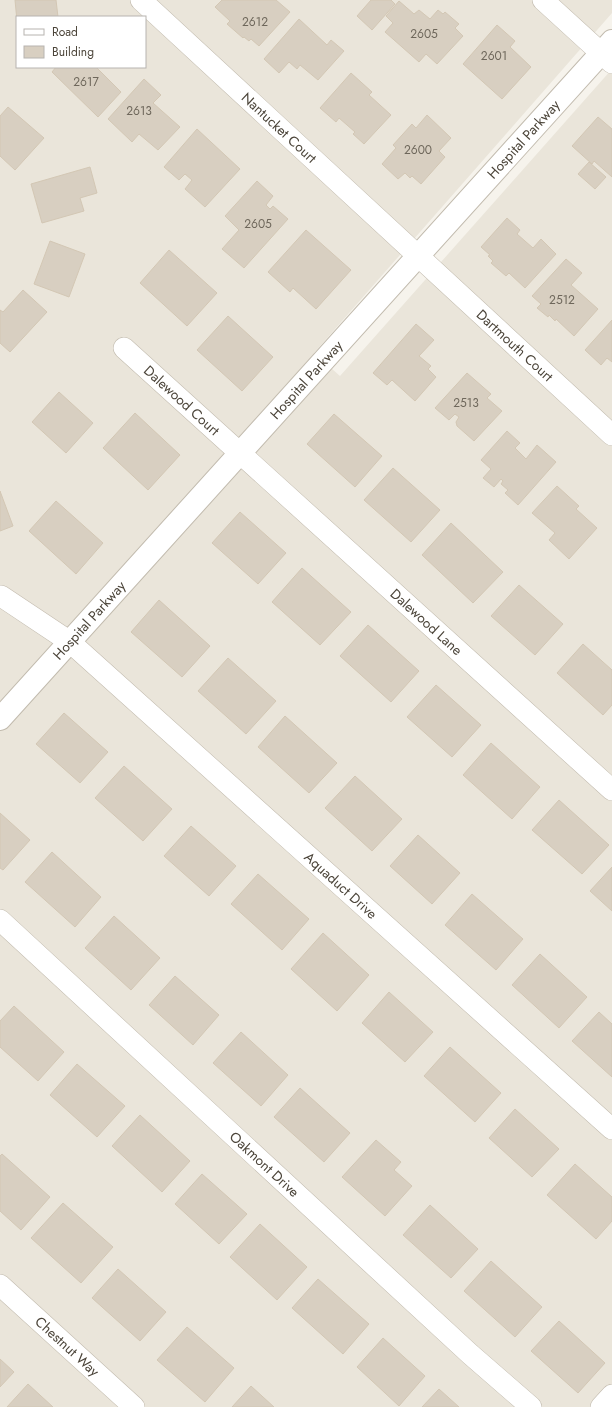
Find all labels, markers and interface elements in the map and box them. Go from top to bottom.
house number: 2612 [242,13,268,31]
legend [16,16,146,68]
text: Road [52,23,78,41]
house number: 2605 [410,25,438,43]
text: Building [52,43,94,61]
house number: 2601 [481,47,507,65]
house number: 2617 [73,73,99,91]
street label: Nantucket Court [237,88,322,168]
street label: Hospital Parkway [482,95,565,183]
house number: 2613 [126,102,152,120]
house number: 2600 [404,141,432,159]
house number: 2605 [244,215,272,233]
house number: 2512 [549,291,575,309]
street label: Dartmouth Court [472,305,558,386]
street label: Hospital Parkway [265,335,348,424]
street label: Dalewood Court [139,361,225,440]
house number: 2513 [453,394,479,412]
street label: Hospital Parkway [48,576,131,664]
street label: Dalewood Lane [386,584,467,660]
street label: Aquaduct Drive [300,847,382,924]
street label: Oakmont Drive [225,1127,304,1202]
street label: Chestnut Way [31,1312,105,1381]

